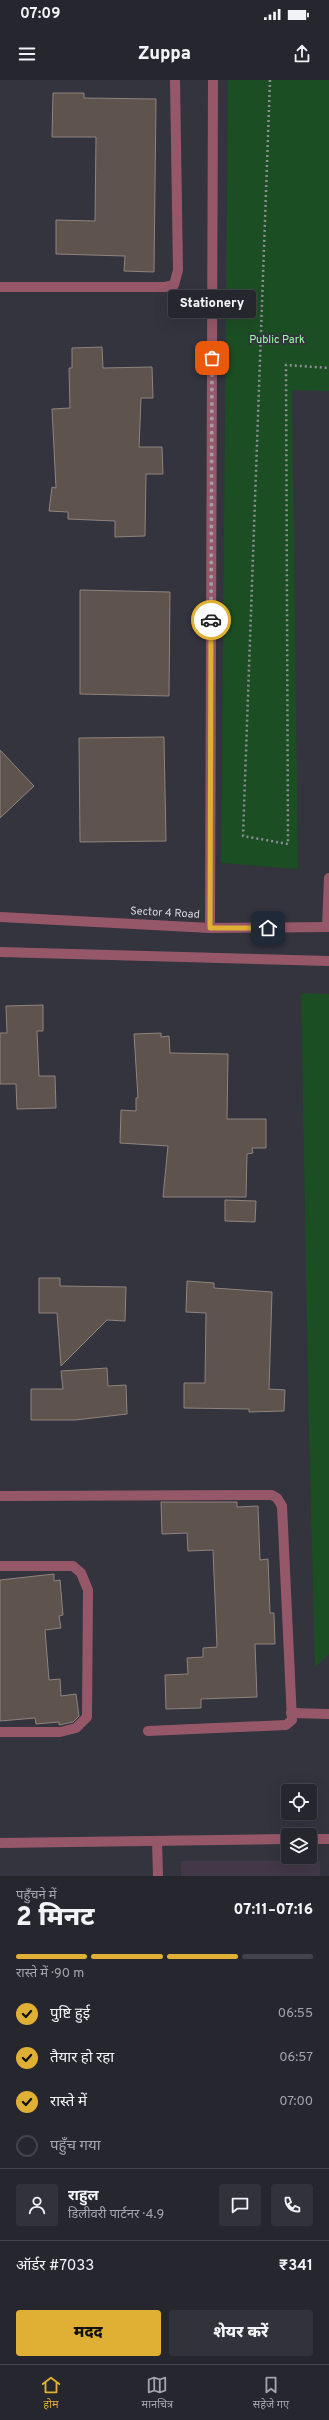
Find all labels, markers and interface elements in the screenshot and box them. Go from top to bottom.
text: 07:09 [20,5,60,24]
icon: menu [16,43,38,65]
text: Zuppa [138,43,191,66]
icon: share [291,43,313,65]
callout: Stationery [168,290,256,318]
text: Stationery [180,296,244,312]
park label: Public Park [249,333,305,347]
pin [195,341,229,375]
icon: bag [201,347,223,369]
courier [191,600,231,640]
icon: car [200,609,222,631]
street label: Sector 4 Road [130,904,200,922]
pin [251,911,285,945]
icon: home [257,917,279,939]
map controls [281,1784,317,1864]
button: locate [281,1784,317,1820]
button: layers [281,1828,317,1864]
text: पहुँचने में [16,1888,57,1904]
text: 07:11–07:16 [234,1901,313,1920]
text: 2 मिनट [16,1902,95,1935]
text: रास्ते में · 90 m [16,1966,84,1982]
icon: check [16,2003,38,2025]
text: पुष्टि हुई [50,2005,90,2024]
text: 06:55 [278,2006,313,2022]
icon: check [16,2047,38,2069]
text: तैयार हो रहा [50,2049,114,2068]
text: 06:57 [279,2050,313,2066]
icon: check [16,2091,38,2113]
text: रास्ते में [50,2093,87,2112]
text: 07:00 [279,2094,313,2110]
text: पहुँच गया [50,2137,101,2156]
button: person [16,2184,58,2226]
button: chat [219,2184,261,2226]
button: phone [271,2184,313,2226]
text: राहुल [68,2187,99,2206]
text: डिलीवरी पार्टनर · 4.9 [68,2207,164,2223]
text: ऑर्डर #7033 [16,2257,94,2276]
text: ₹341 [279,2257,313,2276]
button: मदद [16,2310,161,2356]
button: शेयर करें [169,2310,313,2356]
tab: होम [40,2374,62,2412]
tab: मानचित्र [142,2374,173,2412]
tab: सहेजे गए [253,2374,289,2412]

